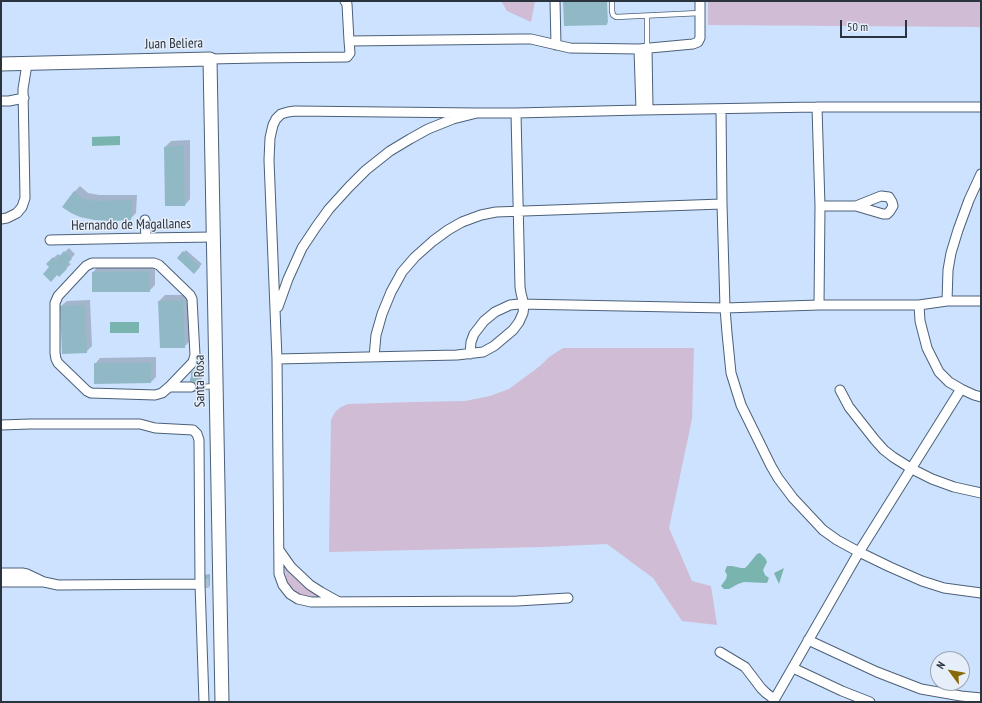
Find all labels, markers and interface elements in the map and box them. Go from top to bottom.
scale bar [842,12,909,38]
text: 50 m [847,19,868,34]
street label: Juan Beliera [145,35,203,53]
street label: Hernando de Magallanes [71,216,191,234]
street label: Santa Rosa [191,355,209,407]
north arrow [930,651,970,691]
text: N [933,659,948,671]

